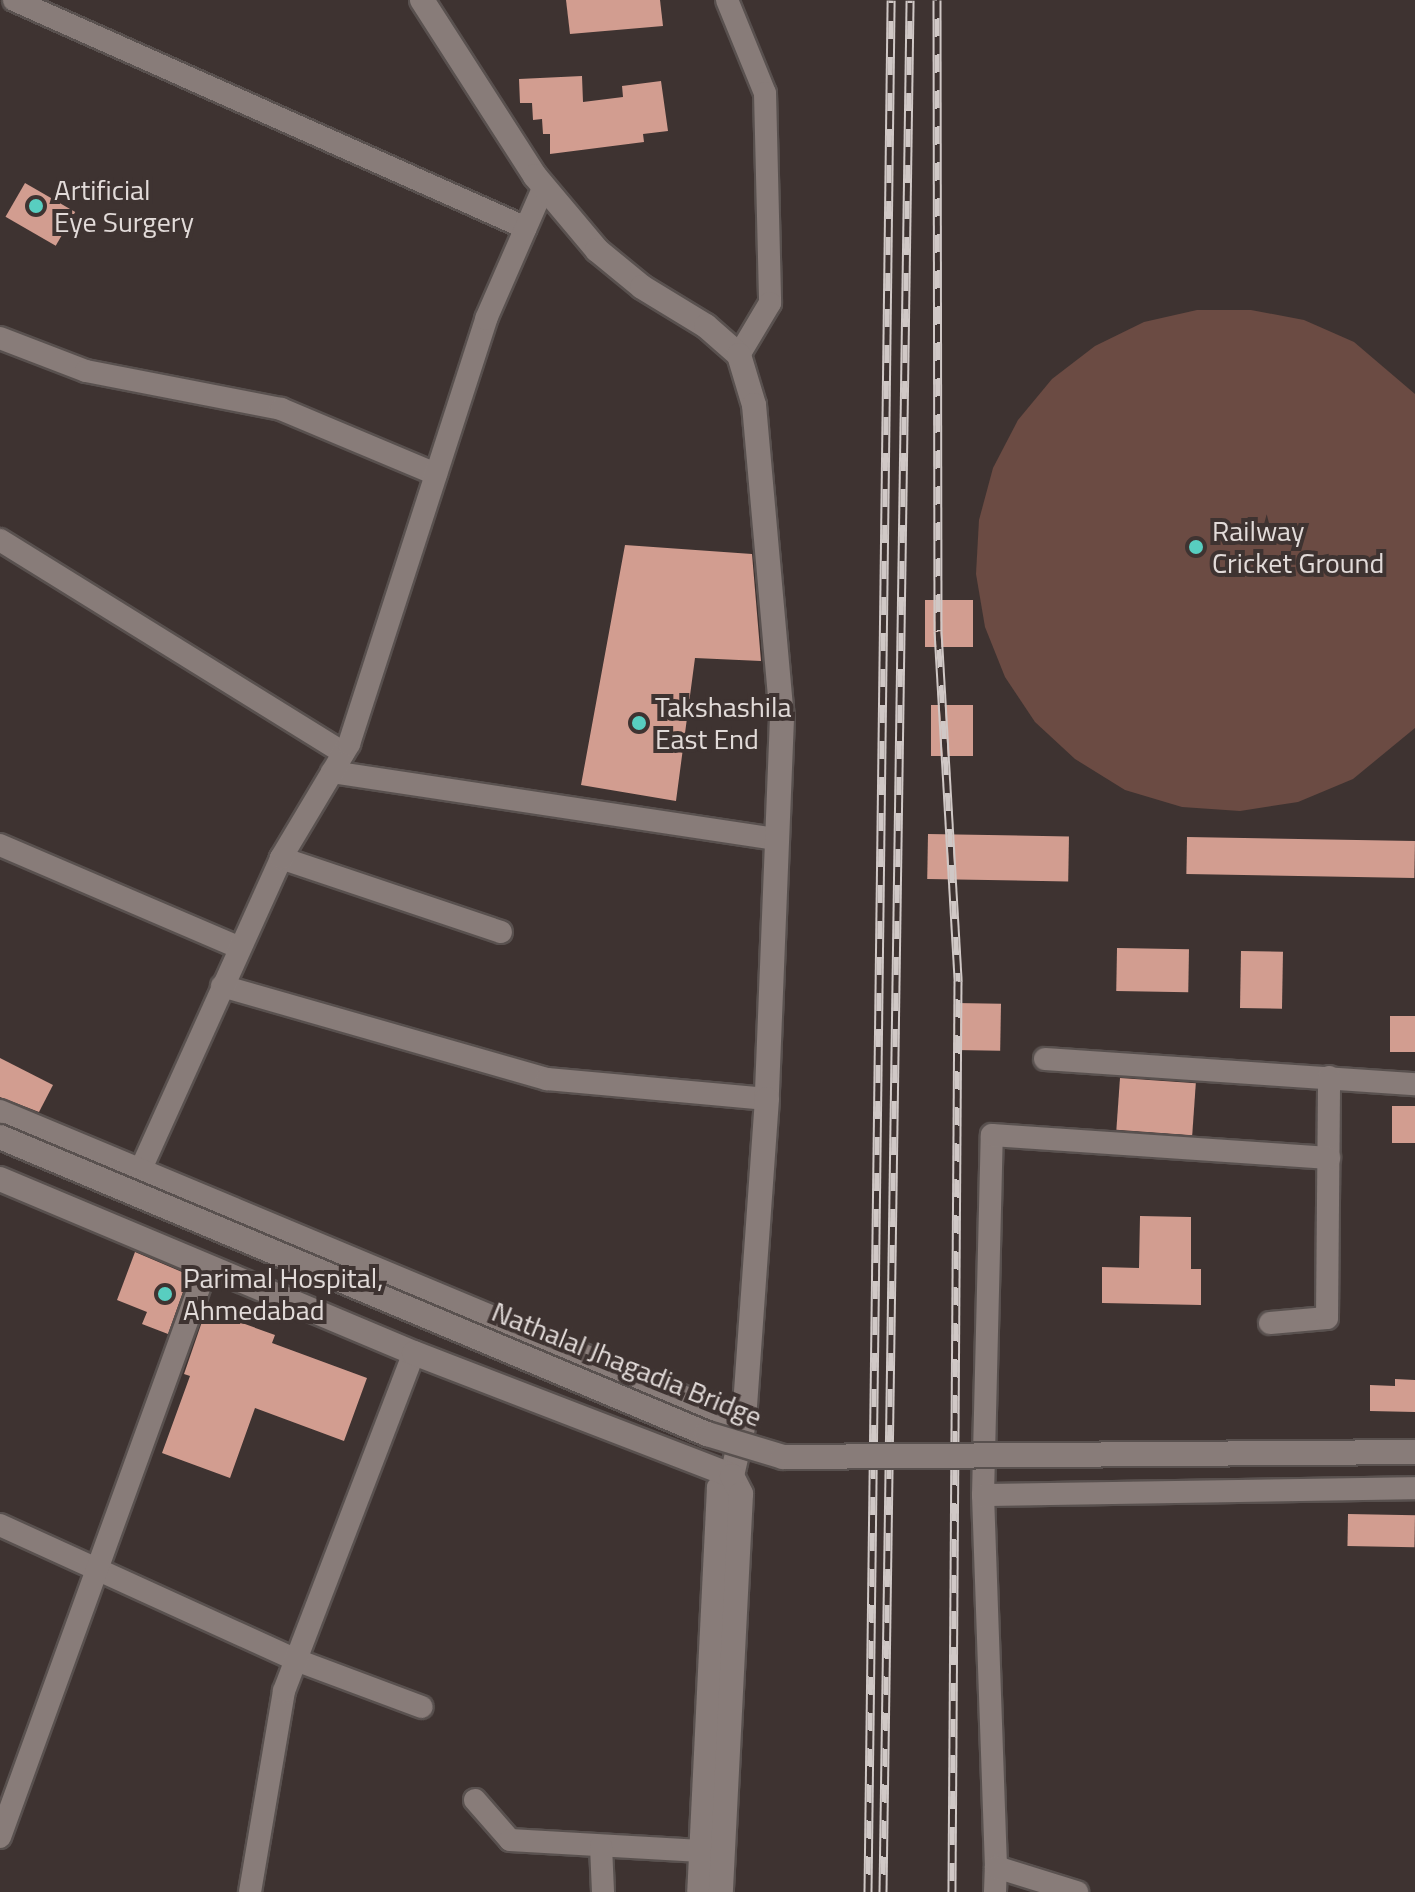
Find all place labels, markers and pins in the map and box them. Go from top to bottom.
place label: Artificial Eye Surgery [54,173,194,239]
marker: Artificial Eye Surgery [25,195,47,217]
place label: Railway Cricket Ground [1212,514,1384,580]
marker: Railway Cricket Ground [1187,538,1205,556]
place label: Takshashila East End [655,690,791,756]
marker: Takshashila East End [630,714,648,732]
place label: Parimal Hospital, Ahmedabad [183,1261,383,1327]
marker: Parimal Hospital, Ahmedabad [154,1283,176,1305]

